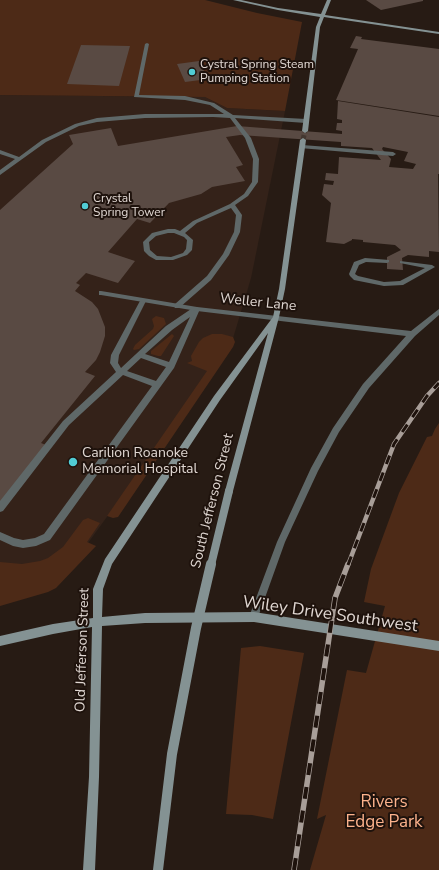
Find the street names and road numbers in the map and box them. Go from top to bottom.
street label: Weller Lane [219,291,297,315]
street label: South Jefferson Street [188,432,238,570]
street label: Old Jefferson Street [72,588,94,712]
street label: Wiley Drive Southwest [241,593,419,637]

